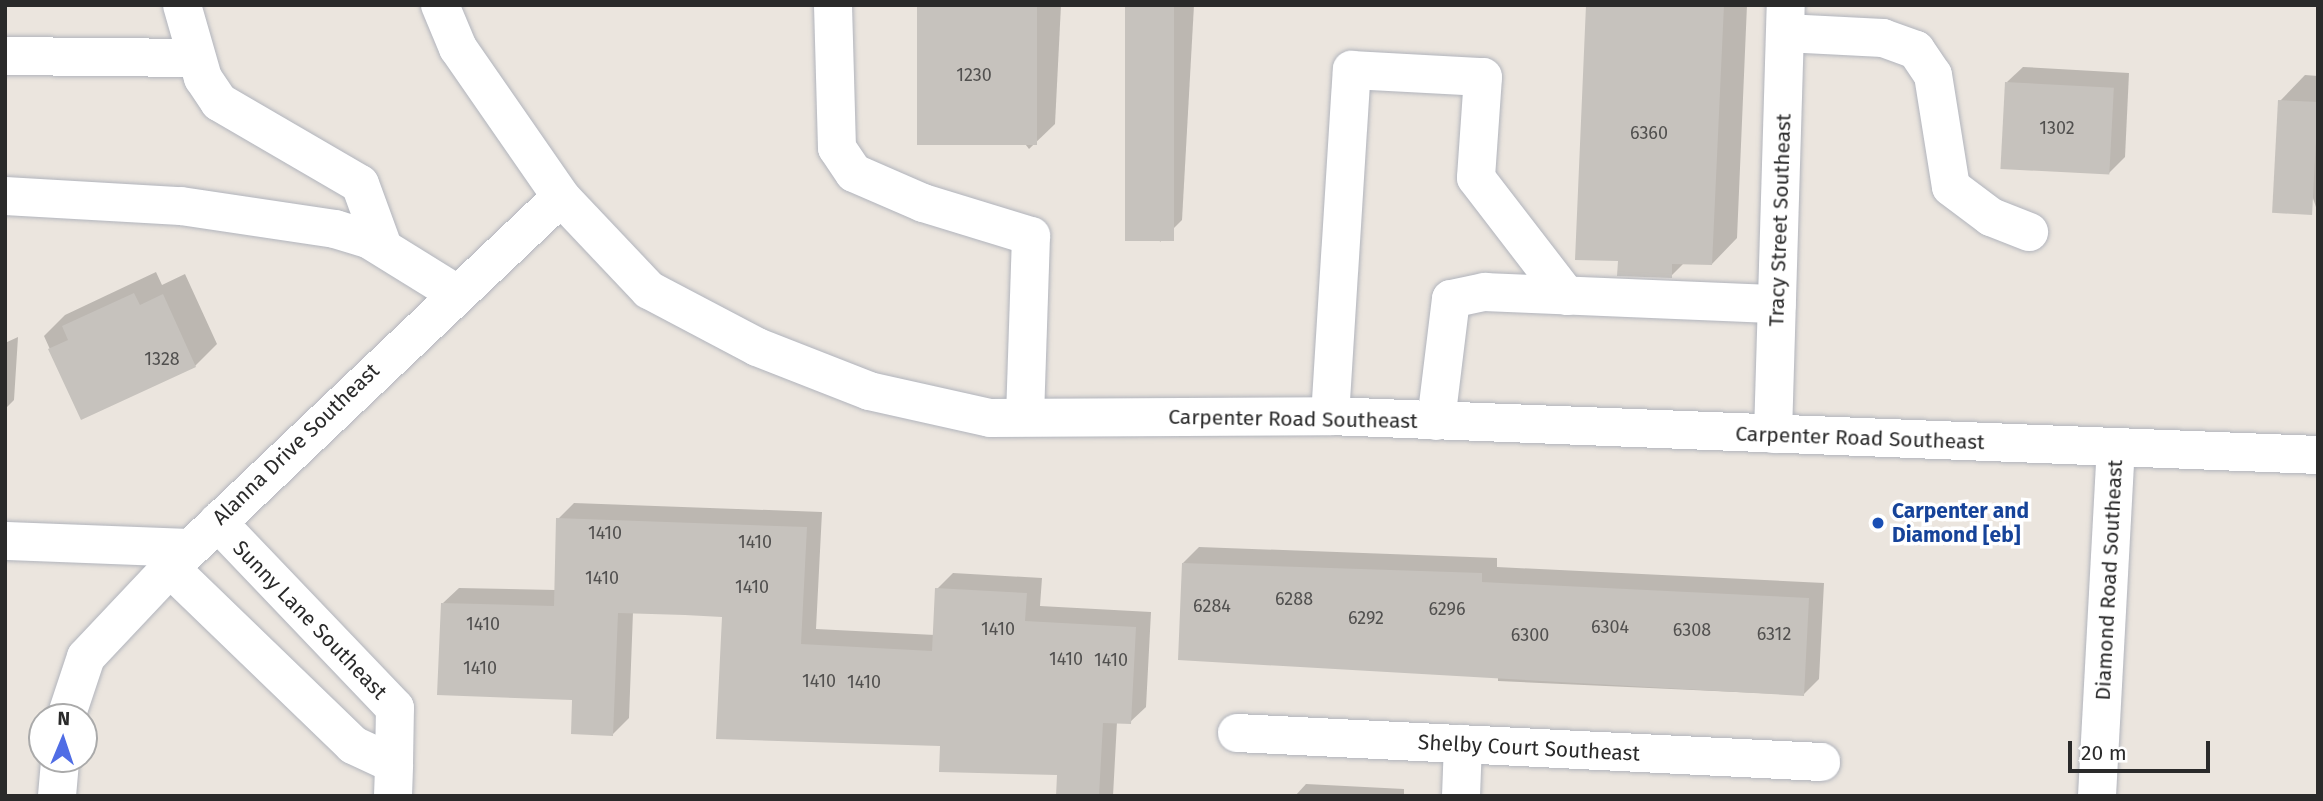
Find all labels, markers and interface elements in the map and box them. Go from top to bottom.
house number: 1230 [956,64,992,86]
street label: Tracy Street Southeast [1764,113,1796,327]
house number: 1302 [2039,117,2075,139]
house number: 6360 [1630,122,1668,144]
house number: 1328 [144,348,180,370]
street label: Alanna Drive Southeast [208,358,384,530]
street label: Carpenter Road Southeast [1168,404,1418,434]
street label: Carpenter Road Southeast [1735,421,1985,455]
street label: Diamond Road Southeast [2090,459,2128,701]
place label: Carpenter and Diamond [eb] [1892,498,2029,548]
marker: Carpenter and Diamond [eb] [1870,515,1886,531]
house number: 1410 [588,522,622,544]
house number: 1410 [738,531,772,553]
street label: Sunny Lane Southeast [228,535,392,705]
house number: 1410 [585,567,619,589]
house number: 1410 [735,576,769,598]
house number: 6288 [1275,588,1313,610]
house number: 6284 [1193,595,1231,617]
house number: 6296 [1428,598,1466,620]
house number: 6292 [1348,607,1384,629]
house number: 1410 [466,613,500,635]
house number: 6304 [1591,616,1629,638]
house number: 1410 [981,618,1015,640]
house number: 6308 [1673,619,1711,641]
house number: 6312 [1757,623,1791,645]
house number: 6300 [1511,624,1549,646]
house number: 1410 [1049,648,1083,670]
house number: 1410 [1094,649,1128,671]
house number: 1410 [463,657,497,679]
house number: 1410 [802,670,836,692]
house number: 1410 [847,671,881,693]
north arrow [28,703,98,773]
text: N [57,707,70,730]
scale bar [2071,728,2213,772]
street label: Shelby Court Southeast [1417,730,1641,766]
text: 20 m [2081,740,2127,766]

